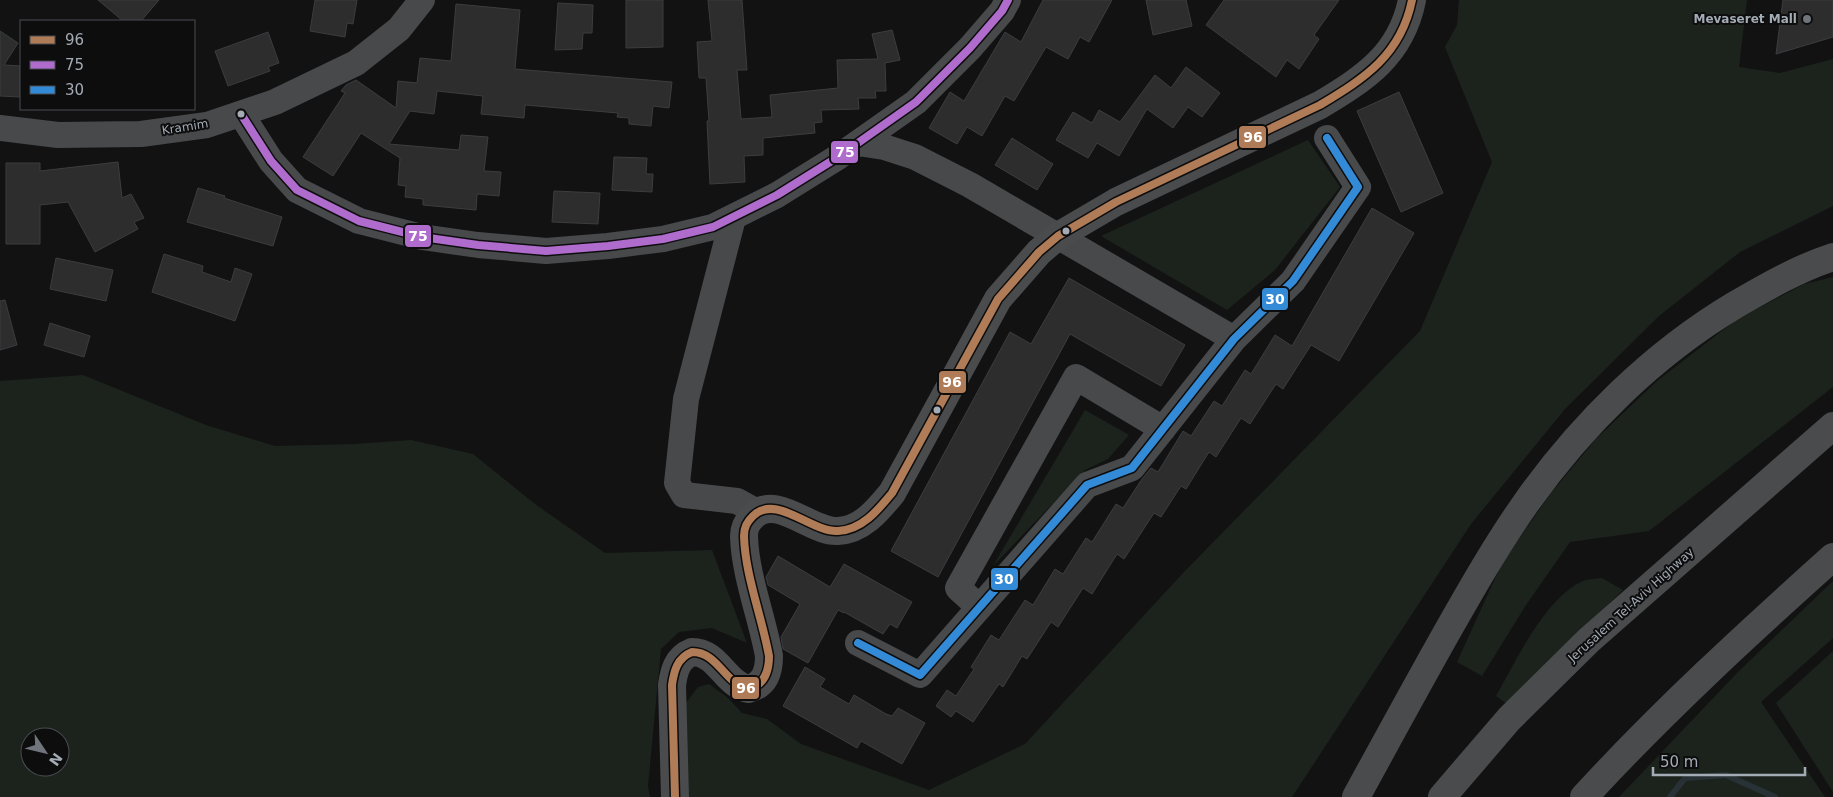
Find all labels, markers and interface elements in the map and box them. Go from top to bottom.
place label: Mevaseret Mall [1693,12,1797,26]
marker: Mevaseret Mall [1801,13,1813,25]
legend [20,20,195,110]
text: 96 [65,31,84,49]
text: 75 [65,56,84,74]
text: 30 [65,81,84,99]
unlabelled marker [236,109,246,119]
street label: Kramim [161,116,209,138]
line badge: 96 [1238,125,1267,149]
text: 96 [1243,129,1263,145]
line badge: 75 [830,140,859,164]
text: 75 [835,144,855,160]
line badge: 75 [404,224,432,248]
unlabelled marker [1061,226,1071,236]
text: 75 [408,228,428,244]
line badge: 30 [1261,287,1289,311]
text: 30 [1265,291,1285,307]
line badge: 96 [938,370,967,394]
text: 96 [942,374,962,390]
unlabelled marker [932,405,942,415]
street label: Jerusalem Tel-Aviv Highway [1565,545,1697,666]
line badge: 30 [990,567,1019,591]
text: 30 [994,571,1014,587]
line badge: 96 [731,676,760,700]
text: 96 [736,680,756,696]
north arrow [20,727,70,777]
scale bar [1653,744,1806,776]
text: N [46,750,66,769]
text: 50 m [1660,753,1698,771]

